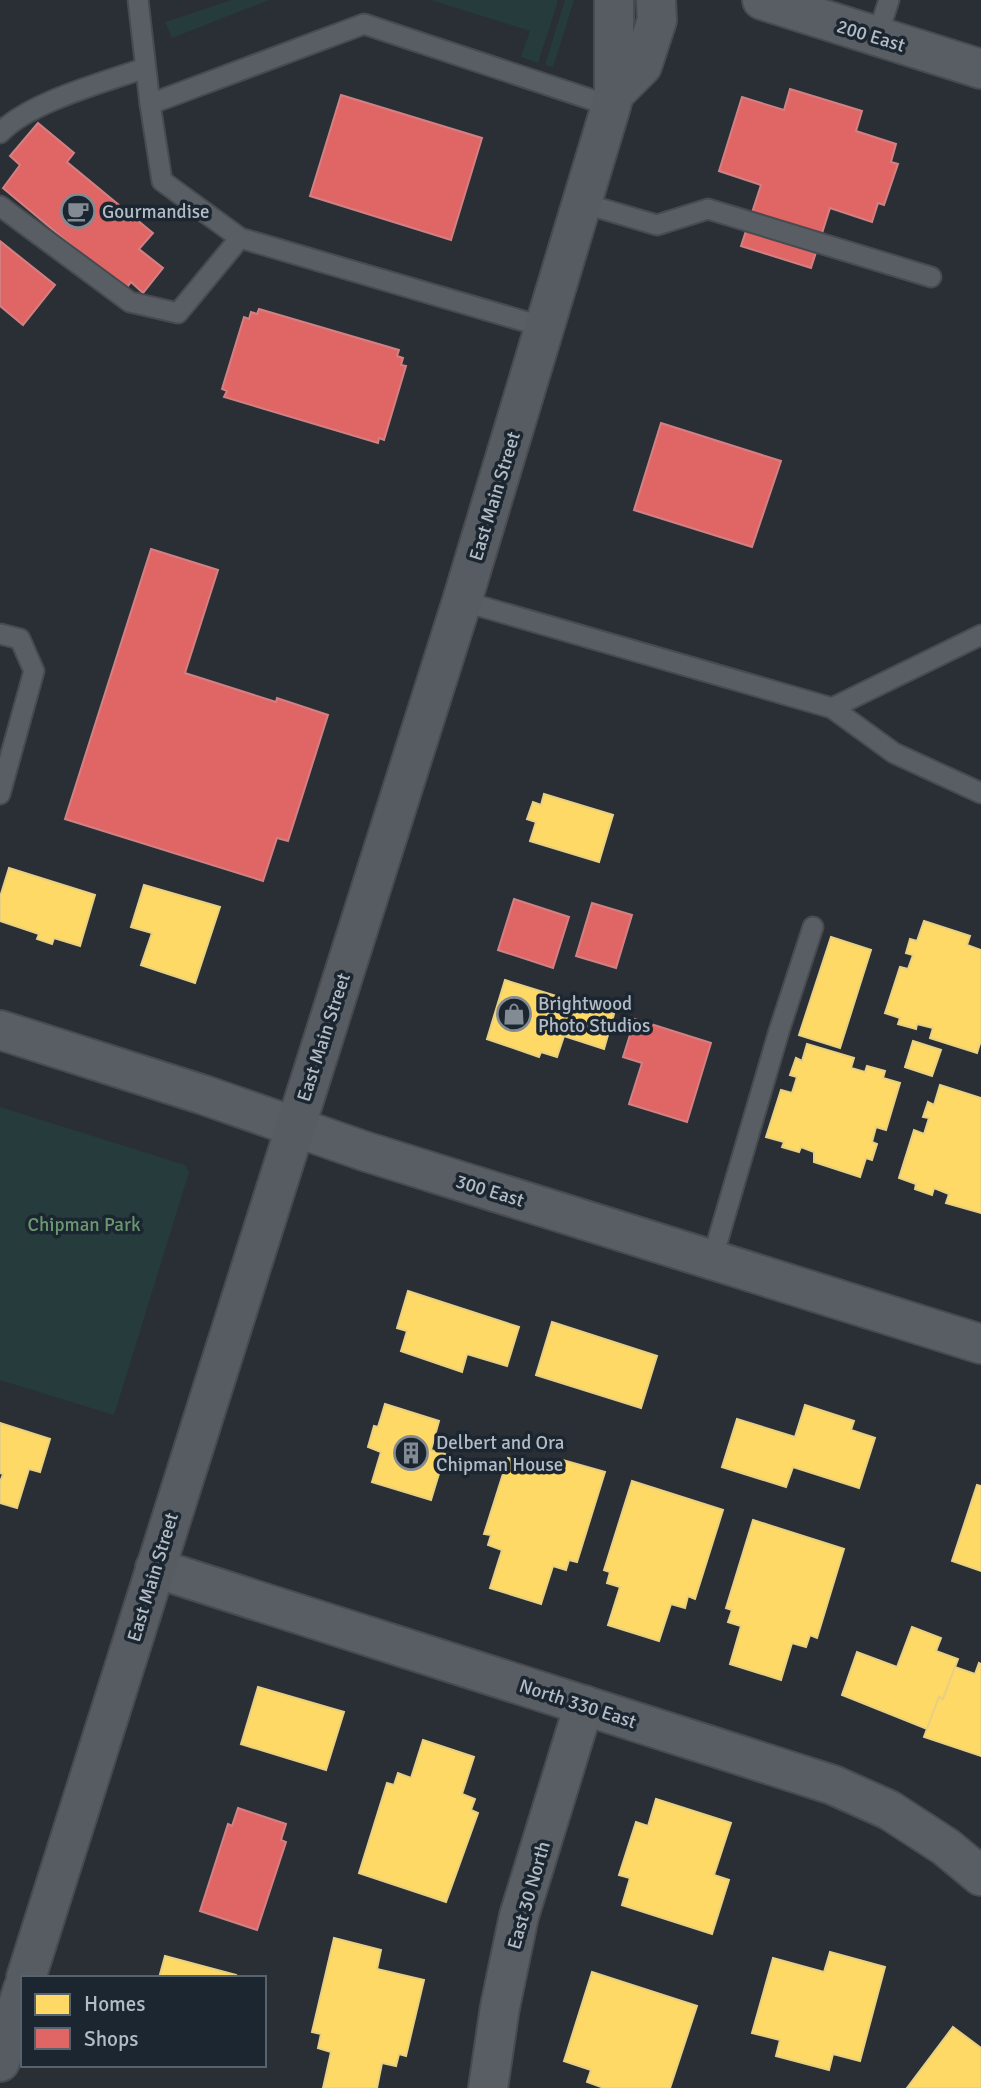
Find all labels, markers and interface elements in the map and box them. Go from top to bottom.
street label: 200 East [834,14,908,58]
cafe icon: Gourmandise [59,192,97,230]
place label: Gourmandise [102,200,210,224]
street label: East Main Street [464,429,526,564]
street label: East Main Street [292,970,356,1105]
place label: Brightwood Photo Studios [538,992,650,1038]
shop icon: Brightwood Photo Studios [495,995,533,1033]
street label: 300 East [453,1169,527,1213]
park label: Chipman Park [28,1213,141,1237]
place label: Delbert and Ora Chipman House [436,1431,564,1477]
building icon: Delbert and Ora Chipman House [392,1434,430,1472]
street label: East Main Street [122,1510,184,1645]
street label: North 330 East [516,1674,640,1734]
street label: East 30 North [502,1838,556,1952]
legend [21,1976,266,2067]
text: Homes [84,1991,146,2017]
text: Shops [84,2026,138,2052]

